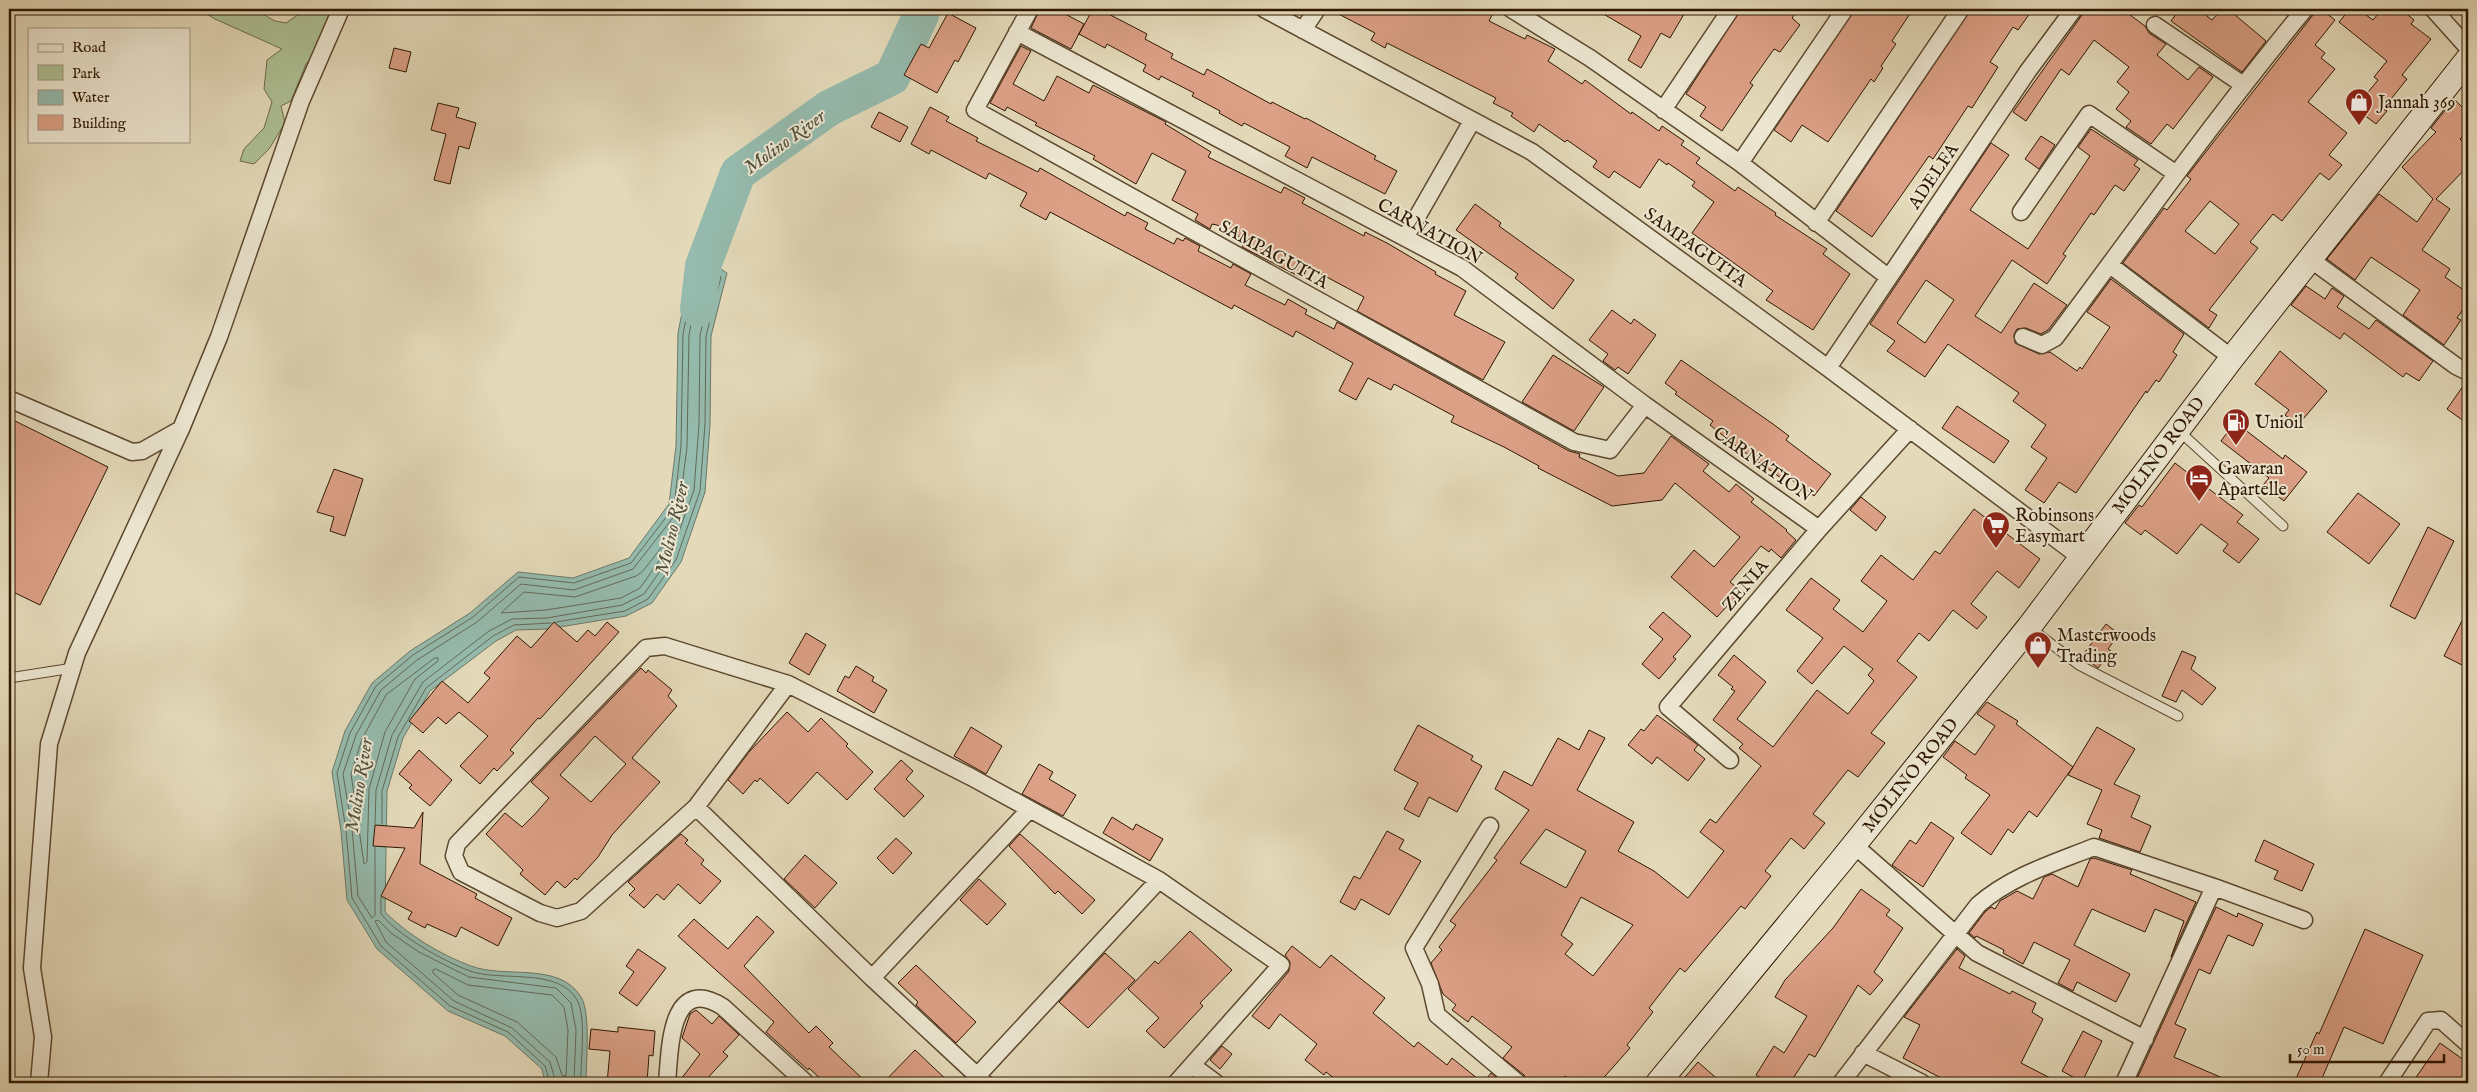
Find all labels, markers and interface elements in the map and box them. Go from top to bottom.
legend [28,28,190,142]
text: Road [72,38,107,57]
text: Park [72,64,102,83]
shop icon: Jannah 369 [2344,87,2374,126]
text: Water [72,88,110,107]
place label: Jannah 369 [2376,92,2455,115]
water label: Molino River [740,104,832,180]
text: Building [72,114,127,133]
street label: ADELFA [1903,139,1965,215]
street label: CARNATION [1373,194,1486,271]
street label: SAMPAGUITA [1639,203,1752,294]
street label: SAMPAGUITA [1214,216,1333,295]
street label: MOLINO ROAD [2108,393,2211,519]
fuel station icon: Unioil [2221,407,2251,446]
place label: Unioil [2255,412,2304,435]
street label: CARNATION [1708,422,1817,508]
place label: Gawaran Apartelle [2217,458,2287,502]
hotel icon: Gawaran Apartelle [2184,463,2214,502]
water label: Molino River [651,478,696,577]
place label: Robinsons Easymart [2015,505,2094,549]
supermarket icon: Robinsons Easymart [1981,510,2011,549]
street label: ZENIA [1718,555,1775,617]
place label: Masterwoods Trading [2057,625,2156,669]
shop icon: Masterwoods Trading [2023,630,2053,669]
street label: MOLINO ROAD [1858,714,1964,838]
water label: Molino River [341,735,380,834]
scale bar [2290,1032,2443,1064]
text: 50 m [2297,1040,2325,1059]

